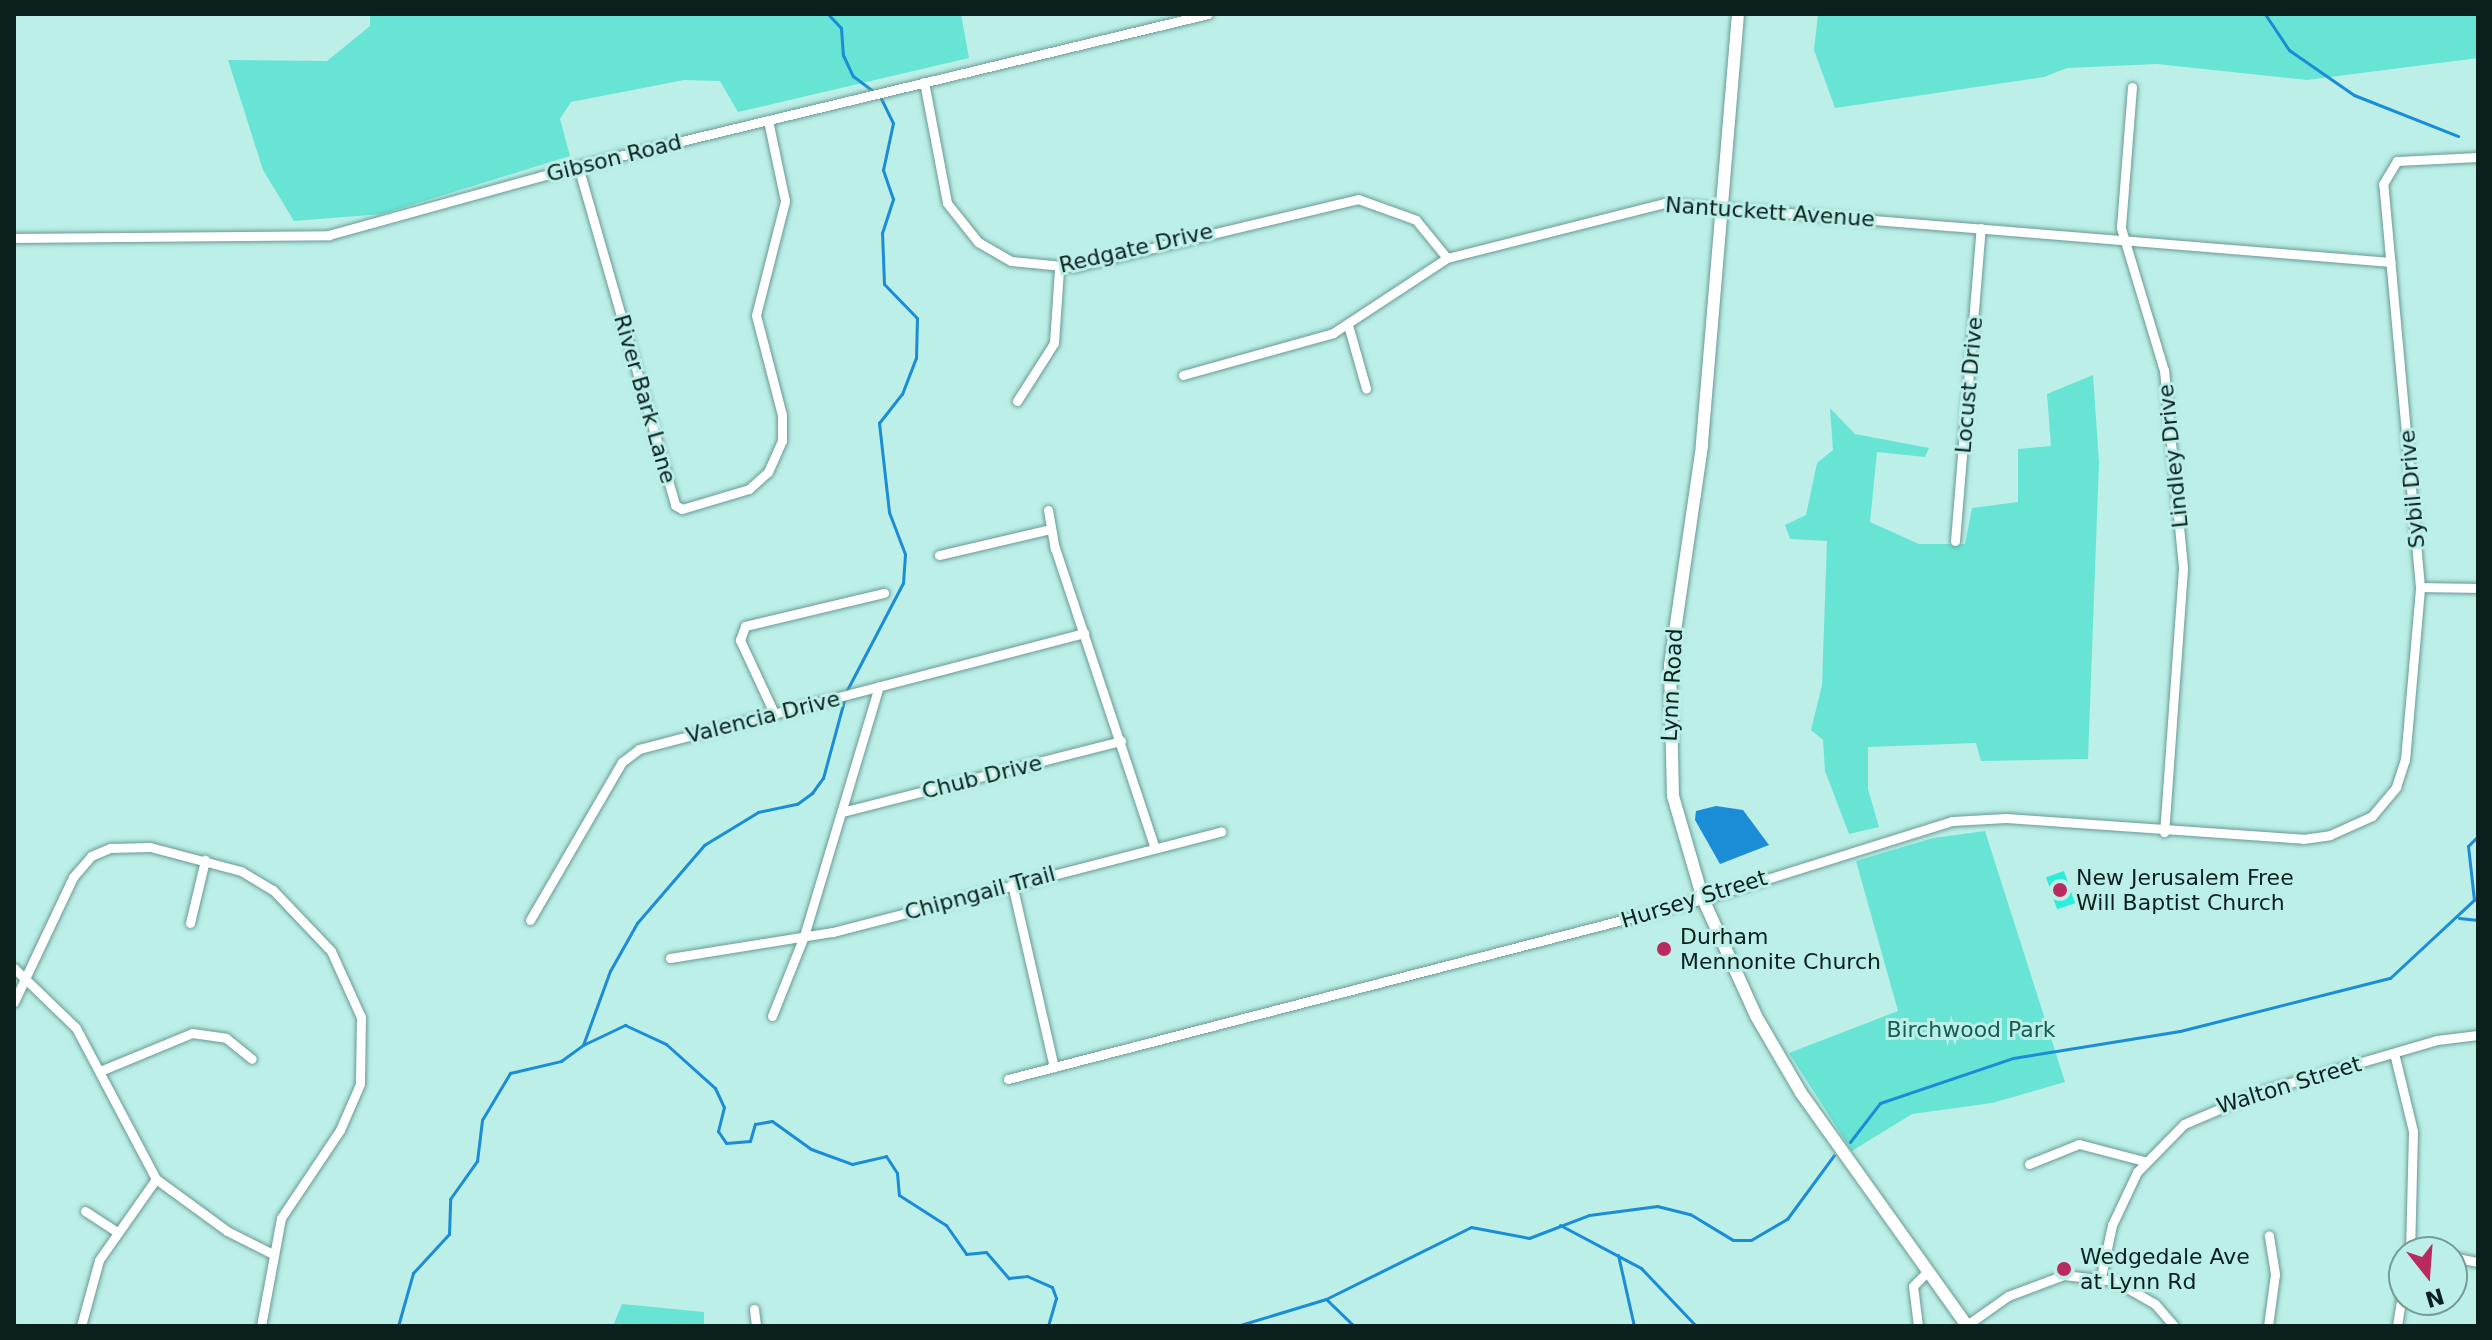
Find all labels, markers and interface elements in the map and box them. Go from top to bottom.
street label: Gibson Road [544,128,684,188]
street label: Nantuckett Avenue [1664,192,1876,232]
street label: Redgate Drive [1057,217,1215,279]
street label: River Bark Lane [608,311,682,487]
street label: Locust Drive [1950,316,1988,454]
street label: Lindley Drive [2152,383,2194,529]
street label: Sybil Drive [2394,429,2430,549]
street label: Lynn Road [1656,628,1688,742]
street label: Valencia Drive [683,685,843,749]
street label: Chub Drive [919,749,1045,805]
street label: Chipngail Trail [902,860,1058,926]
street label: Hursey Street [1618,864,1770,934]
place label: New Jerusalem Free Will Baptist Church [2076,864,2294,916]
marker: New Jerusalem Free Will Baptist Church [2051,881,2069,899]
place label: Durham Mennonite Church [1680,923,1881,974]
marker: Durham Mennonite Church [1655,940,1673,958]
park label: Birchwood Park [1886,1017,2056,1043]
street label: Walton Street [2214,1050,2364,1120]
north arrow [2388,1236,2468,1316]
place label: Wedgedale Ave at Lynn Rd [2080,1243,2250,1294]
marker: Wedgedale Ave at Lynn Rd [2055,1260,2073,1278]
text: N [2422,1283,2447,1312]

